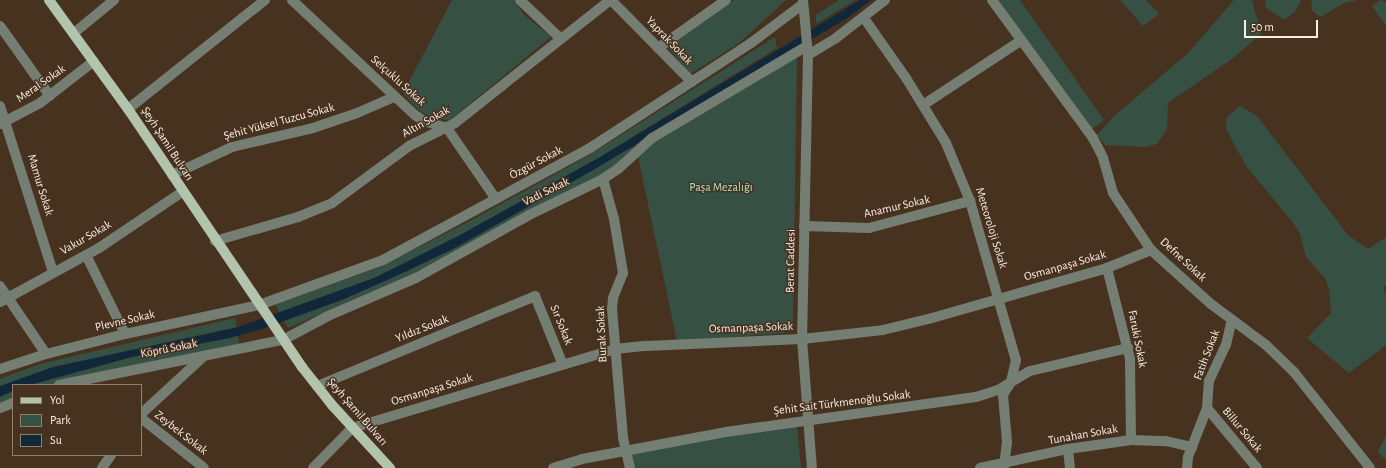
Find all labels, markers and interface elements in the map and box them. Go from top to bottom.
scale bar [1246,12,1320,38]
street label: Yaprak Sokak [642,14,696,68]
text: 50 m [1251,21,1274,33]
street label: Selçuklu Sokak [368,53,428,109]
street label: Meral Sokak [14,62,68,106]
street label: Şehit Yüksel Tuzcu Sokak [222,100,336,144]
street label: Altın Sokak [400,103,452,141]
street label: Şeyh Şamil Bulvarı [138,104,196,184]
street label: Özgür Sokak [507,143,565,183]
street label: Mamur Sokak [24,152,56,218]
street label: Vadi Sokak [520,175,572,209]
park label: Paşa Mezalığı [689,181,753,195]
street label: Meteoroloji Sokak [972,186,1010,270]
street label: Anamur Sokak [863,192,931,222]
street label: Vakur Sokak [58,218,114,258]
street label: Berat Caddesi [783,229,799,293]
street label: Defne Sokak [1157,235,1209,285]
street label: Osmanpaşa Sokak [1022,247,1108,285]
street label: Sır Sokak [546,303,576,347]
street label: Burak Sokak [593,305,611,363]
street label: Plevne Sokak [94,307,156,335]
street label: Faruki Sokak [1124,309,1150,369]
street label: Yıldız Sokak [393,312,451,346]
street label: Osmanpaşa Sokak [709,319,793,337]
street label: Fatih Sokak [1191,328,1223,382]
street label: Köprü Sokak [139,336,199,362]
street label: Osmanpaşa Sokak [390,371,474,409]
street label: Şeyh Şamil Bulvarı [324,375,390,449]
legend [12,384,142,456]
street label: Şehit Sait Türkmenoğlu Sokak [773,387,911,419]
text: Yol [50,394,64,406]
street label: Billur Sokak [1219,404,1265,456]
street label: Zeybek Sokak [152,408,210,458]
text: Park [50,414,71,426]
street label: Tunahan Sokak [1047,422,1119,448]
text: Su [50,434,62,446]

